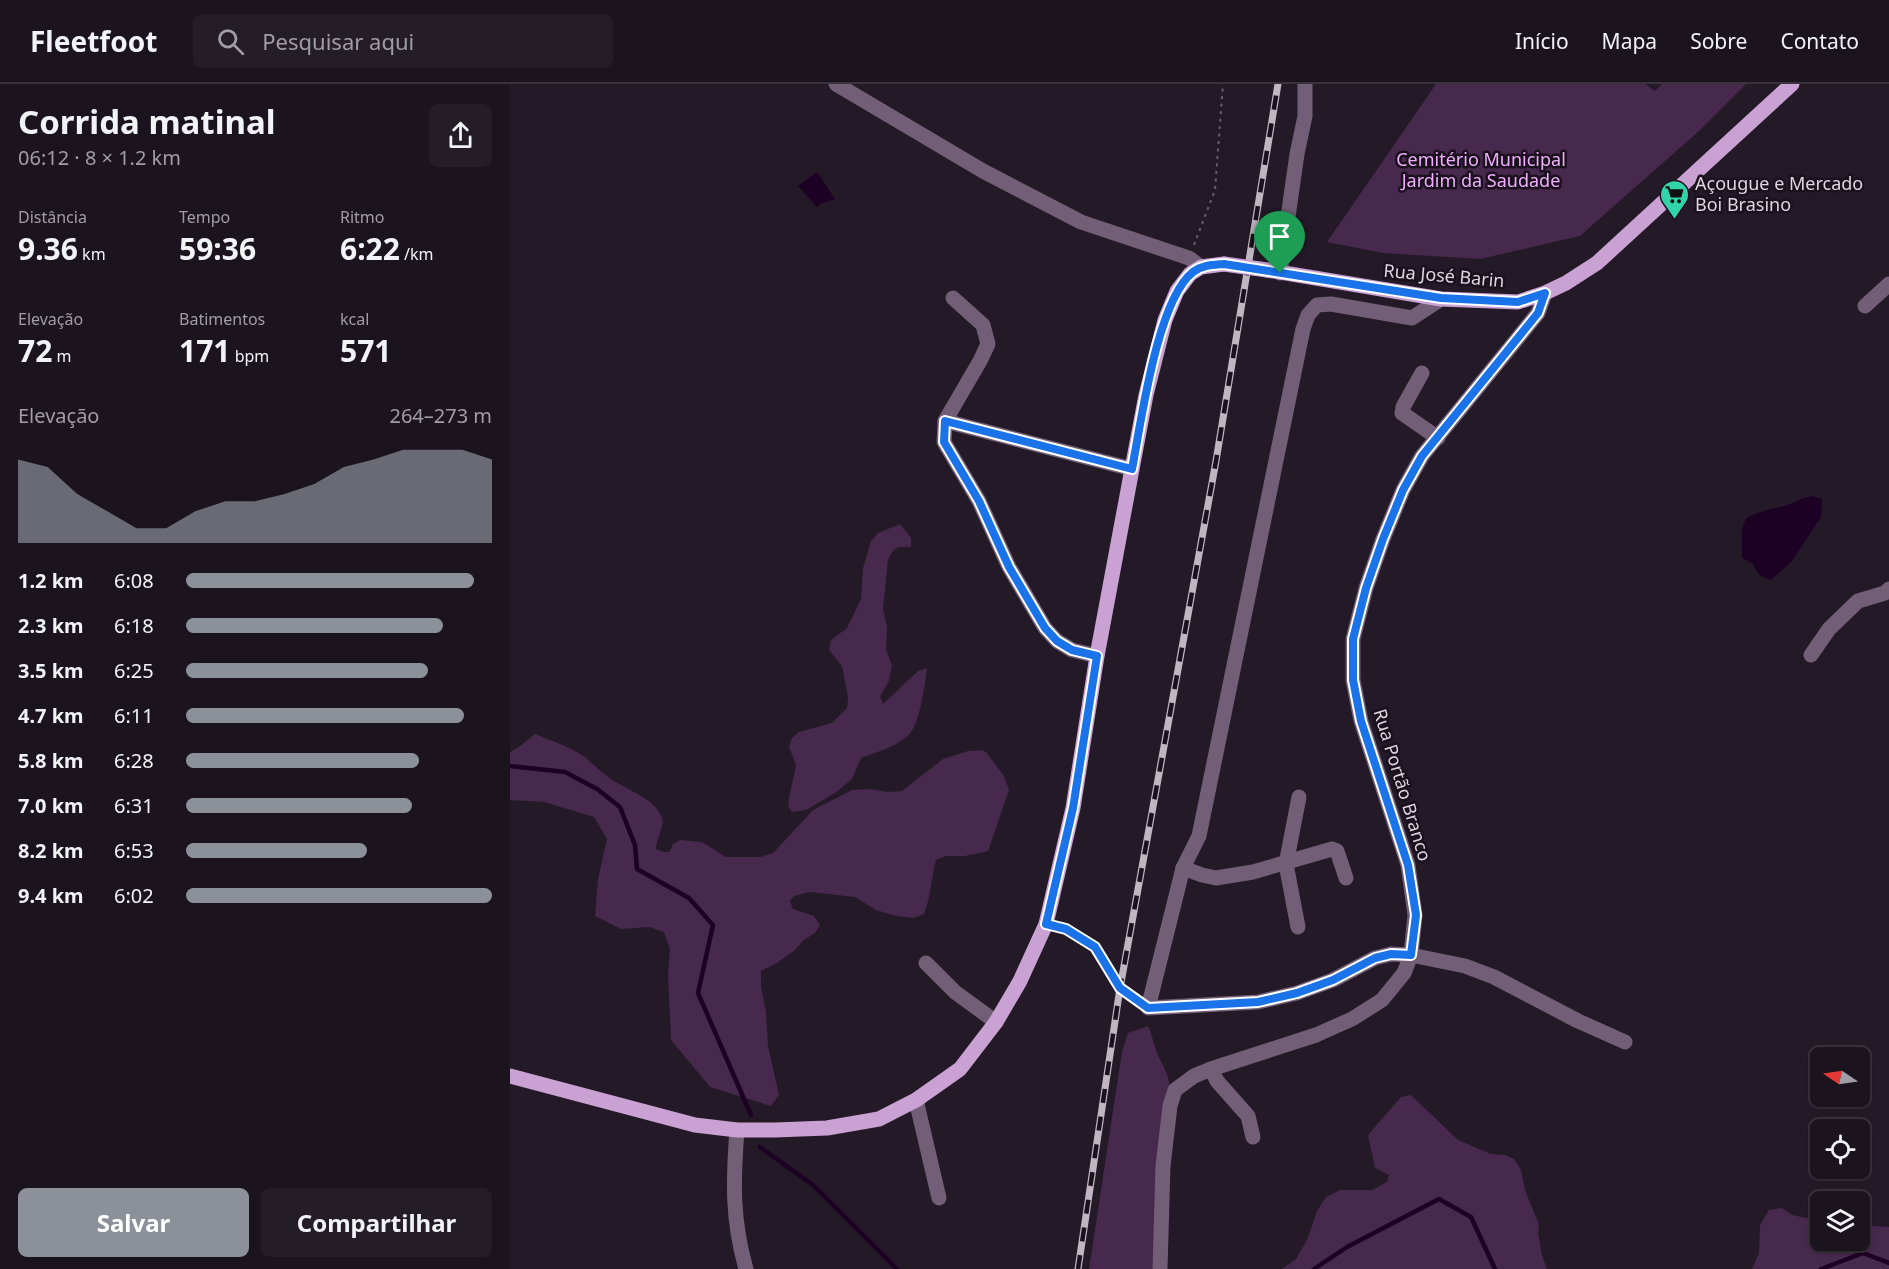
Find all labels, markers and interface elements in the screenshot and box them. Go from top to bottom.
search box [193,14,613,68]
text: Fleetfoot [30,22,157,60]
icon: search [214,25,247,58]
text: Pesquisar aqui [262,26,414,56]
text: Início [1515,27,1569,55]
text: Mapa [1602,27,1657,55]
text: Sobre [1690,27,1747,55]
text: Contato [1780,27,1859,55]
text: Corrida matinal [18,99,276,144]
button: share [429,104,492,167]
text: 06:12 · 8 × 1.2 km [18,144,181,171]
park label: Cemitério Municipal Jardim da Saudade [1396,147,1566,192]
place label: Açougue e Mercado Boi Brasino [1695,171,1863,216]
supermarket icon: Açougue e Mercado Boi Brasino [1658,178,1690,220]
text: Distância [18,206,87,228]
text: Tempo [179,206,230,228]
text: Ritmo [340,206,385,228]
pin [1254,211,1305,273]
icon: arrive [1263,220,1296,253]
text: 9.36 [18,228,78,269]
text: 59:36 [179,228,256,269]
text: 6:22 [340,228,400,269]
text: km [78,243,106,265]
text: /km [400,243,434,265]
street label: Rua José Barin [1383,258,1506,292]
text: Elevação [18,308,83,330]
text: Batimentos [179,308,265,330]
text: kcal [340,308,369,330]
text: 72 [18,330,52,371]
text: 171 [179,330,230,371]
text: 571 [340,330,391,371]
text: m [52,345,71,367]
text: bpm [230,345,269,367]
text: Elevação [18,402,99,429]
text: 264–273 m [389,402,492,429]
text: 1.2 km [18,567,84,594]
text: 6:08 [114,567,154,594]
text: 2.3 km [18,612,84,639]
text: 6:18 [114,612,154,639]
text: 3.5 km [18,657,84,684]
text: 6:25 [114,657,154,684]
text: 4.7 km [18,702,84,729]
text: 6:11 [114,702,154,729]
street label: Rua Portão Branco [1368,706,1438,864]
text: 5.8 km [18,747,84,774]
text: 6:28 [114,747,154,774]
text: 7.0 km [18,792,84,819]
text: 6:31 [114,792,154,819]
text: 8.2 km [18,837,84,864]
text: 6:53 [114,837,154,864]
text: 9.4 km [18,882,84,909]
text: 6:02 [114,882,154,909]
north arrow [1810,1047,1870,1107]
map controls [1810,1047,1870,1251]
button: locate [1810,1119,1870,1179]
button: Salvar [18,1188,249,1257]
button: Compartilhar [261,1188,492,1257]
button: layers [1810,1191,1870,1251]

